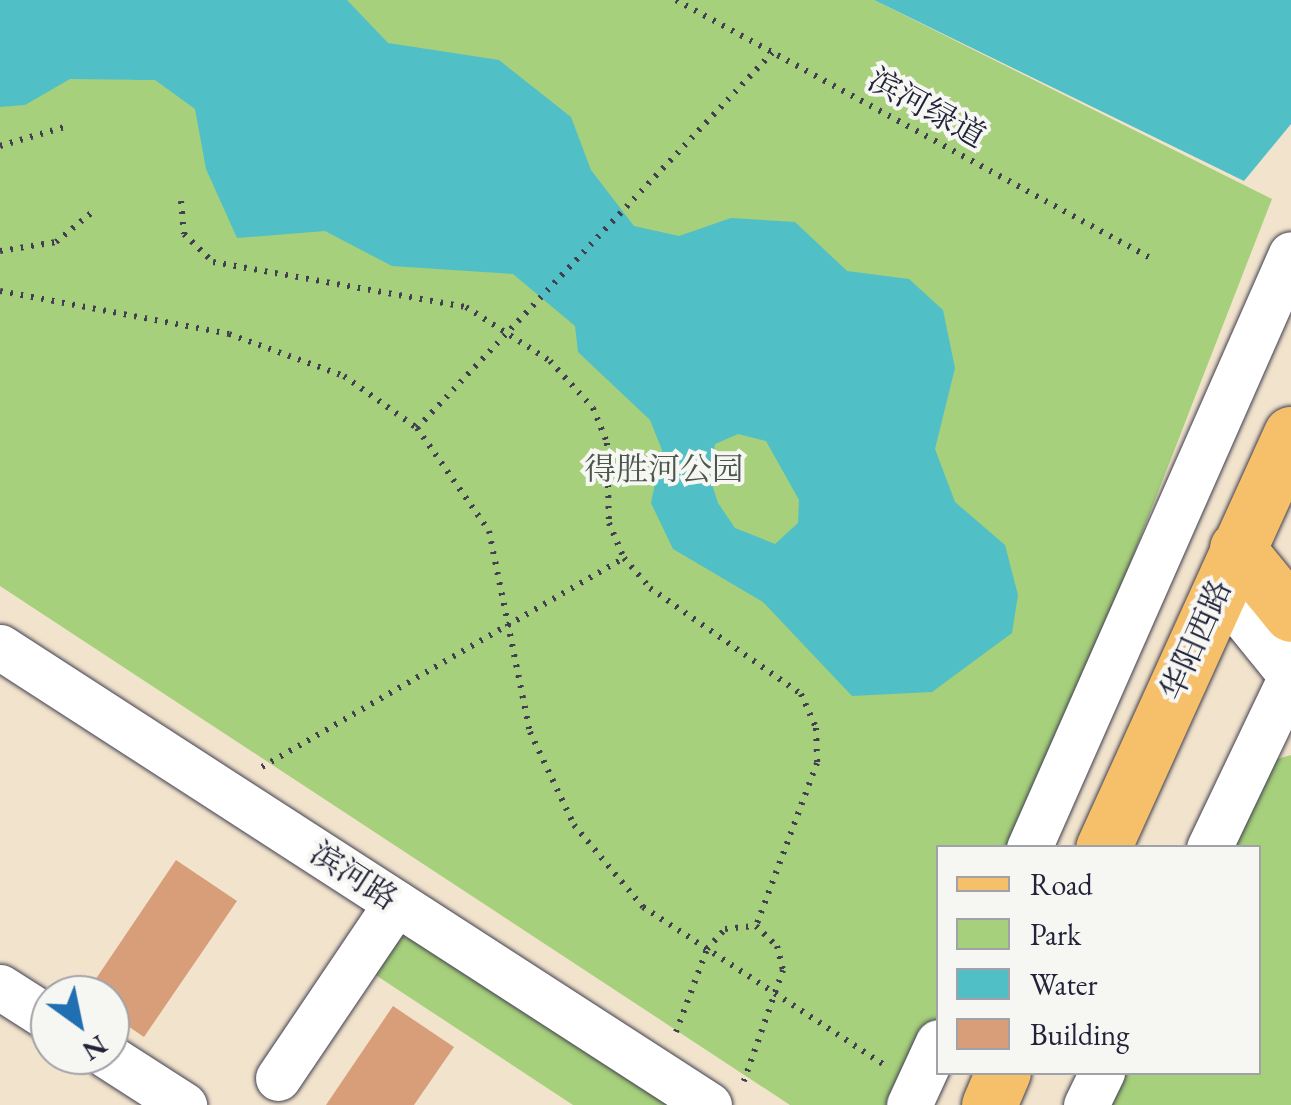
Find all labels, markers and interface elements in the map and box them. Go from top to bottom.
street label: 滨河绿道 [862,60,992,156]
park label: 得胜河公园 [584,450,744,488]
street label: 华阳西路 [1152,574,1240,706]
street label: 滨河路 [303,834,405,918]
legend [936,845,1261,1075]
text: Road [1030,865,1093,904]
text: Park [1030,915,1081,954]
text: Water [1030,965,1098,1004]
north arrow [30,975,130,1075]
text: Building [1030,1015,1129,1054]
text: N [76,1027,115,1070]

